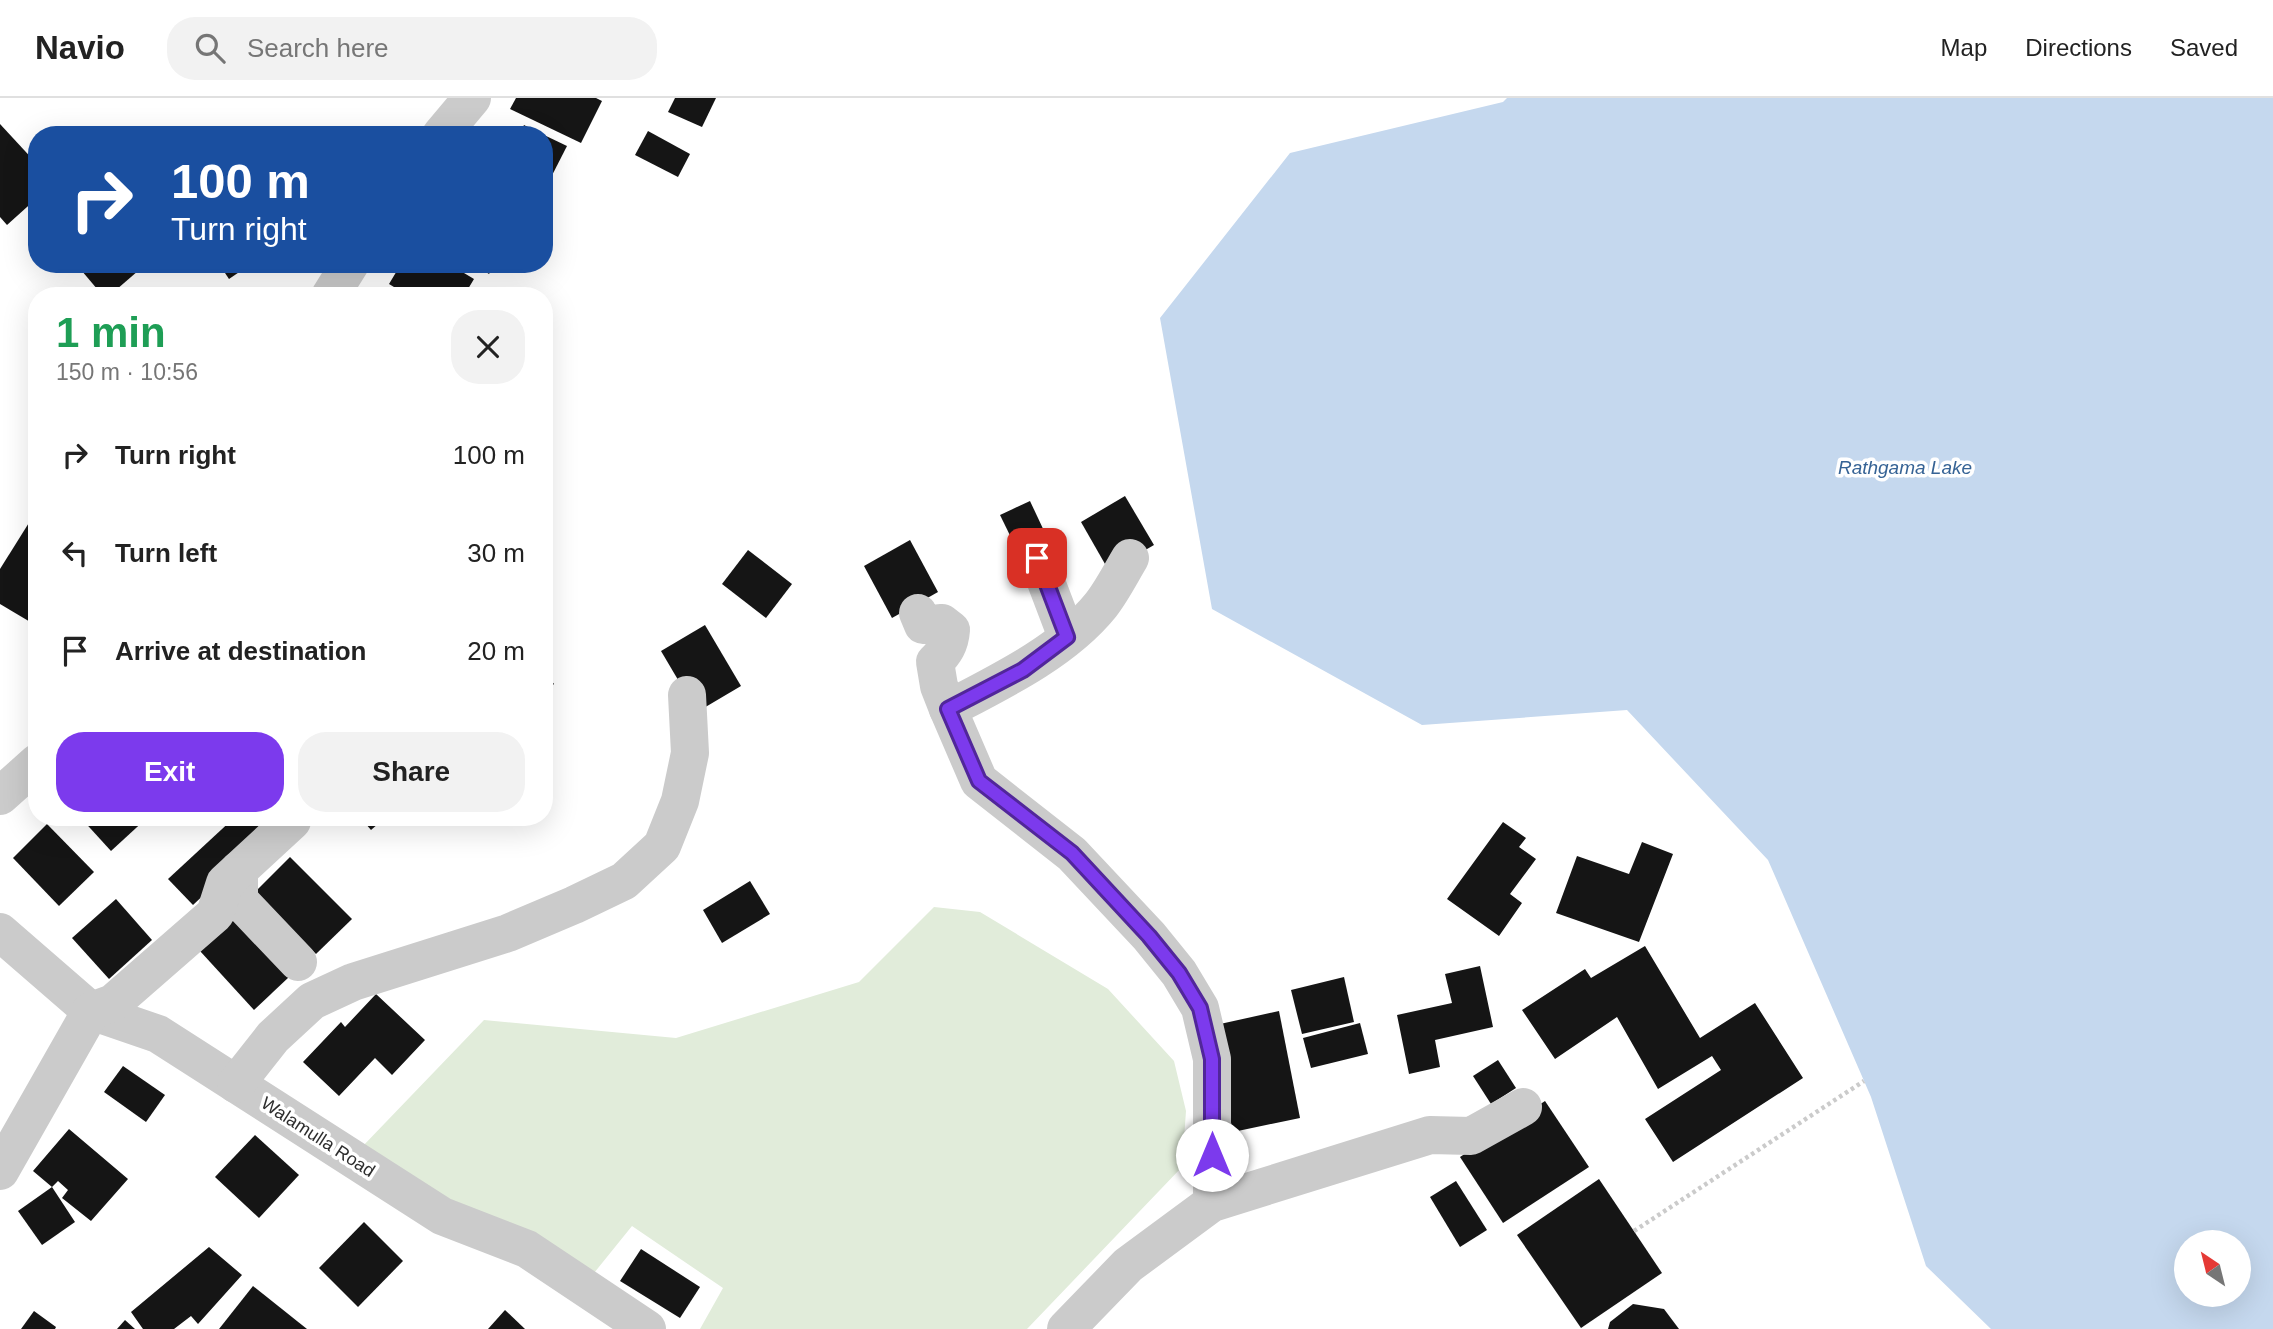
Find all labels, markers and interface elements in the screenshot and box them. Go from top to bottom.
search box [167,17,657,80]
text: Navio [35,29,125,66]
icon: search [191,29,229,67]
text: Search here [247,33,389,63]
text: Map [1941,34,1987,61]
text: Directions [2025,34,2132,61]
text: Saved [2170,34,2238,61]
icon: right [56,154,147,245]
text: 100 m [171,154,310,208]
text: Turn right [171,211,307,247]
text: 1 min [56,309,166,356]
button: close [451,310,525,384]
text: 150 m · 10:56 [56,359,198,385]
icon: right [56,436,94,474]
text: Turn right [115,440,236,470]
text: 100 m [453,440,525,470]
water label: Rathgama Lake [1838,457,1972,478]
pin [1007,528,1067,588]
icon: left [56,534,94,572]
text: Turn left [115,538,217,568]
text: 30 m [467,538,525,568]
icon: arrive [1018,539,1056,577]
icon: arrive [56,632,94,670]
text: Arrive at destination [115,636,366,666]
text: 20 m [467,636,525,666]
button: Exit [56,732,284,812]
button: Share [298,732,525,812]
street label: Walamulla Road [257,1093,379,1181]
position arrow [1175,1118,1249,1192]
north arrow [2174,1230,2250,1307]
map controls [2174,1230,2251,1307]

